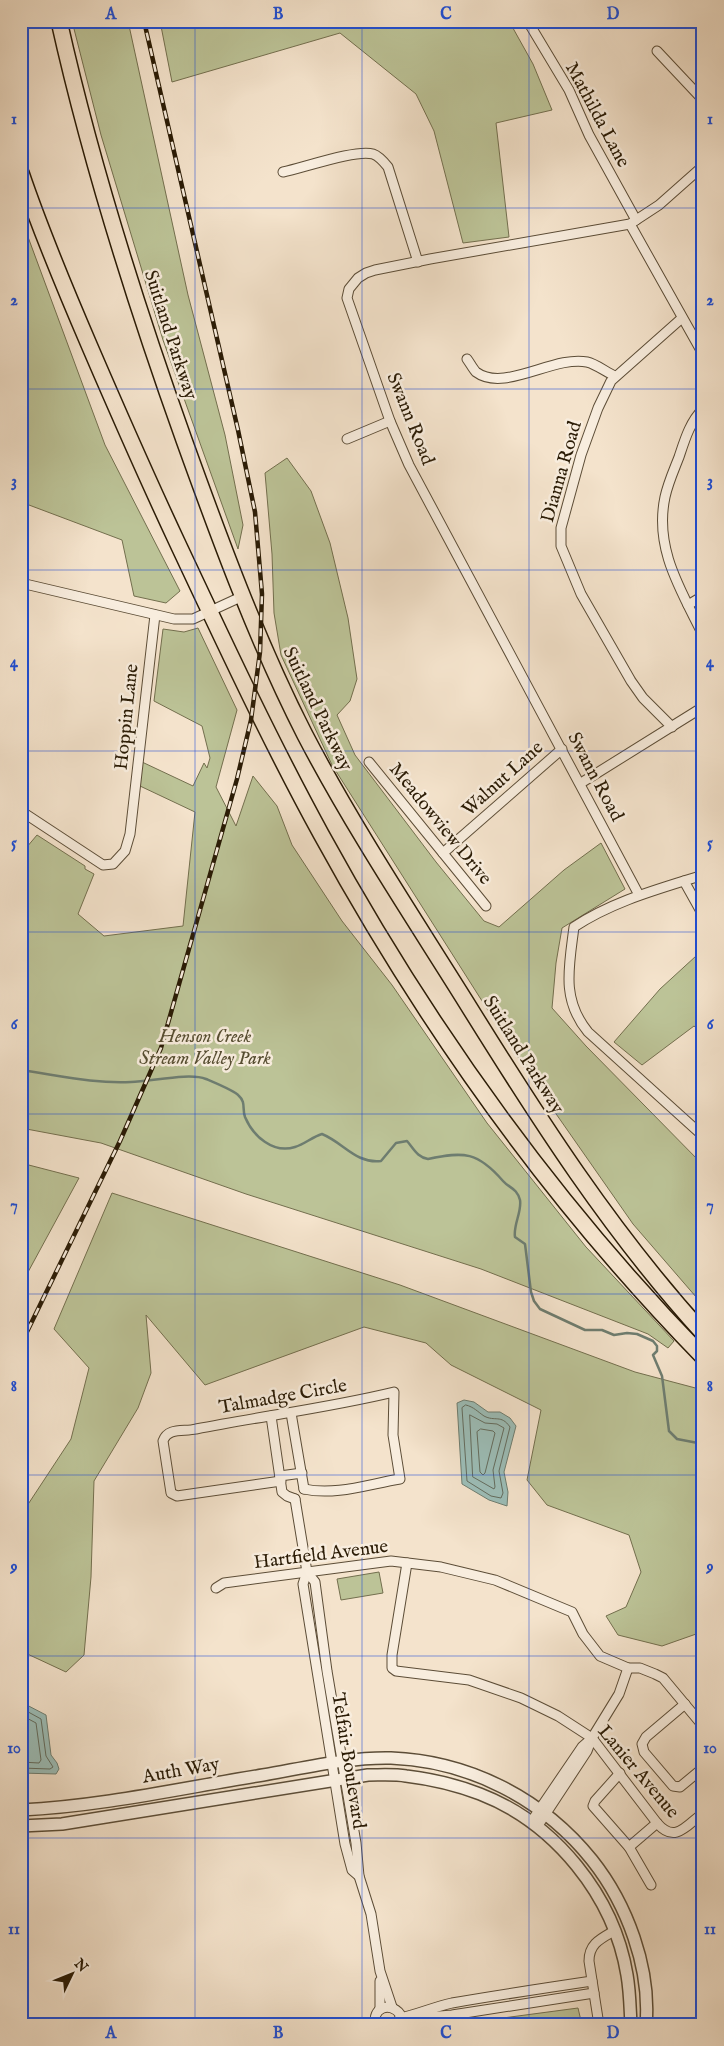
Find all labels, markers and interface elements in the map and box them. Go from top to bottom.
text: A [105,5,118,25]
text: B [273,5,284,25]
text: C [440,5,452,25]
text: D [607,5,620,25]
street label: Mathilda Lane [559,58,635,172]
text: 1 [11,110,17,130]
text: 1 [707,110,713,130]
street label: Suitland Parkway [138,267,202,403]
text: 2 [10,291,18,311]
text: 2 [706,291,714,311]
street label: Swann Road [381,369,440,470]
street label: Dianna Road [536,418,588,525]
text: 3 [11,472,17,492]
text: 3 [707,472,713,492]
street label: Suitland Parkway [277,643,358,775]
text: 4 [10,653,19,673]
text: 4 [706,653,715,673]
street label: Hoppin Lane [109,662,145,771]
street label: Swann Road [562,728,629,826]
street label: Walnut Lane [457,736,549,822]
street label: Meadowview Drive [383,758,497,890]
text: 5 [11,834,17,854]
text: 5 [707,834,713,854]
street label: Suitland Parkway [477,991,569,1119]
text: 6 [11,1015,19,1035]
text: 6 [707,1015,715,1035]
park label: Henson Creek Stream Valley Park [139,1025,271,1071]
text: 7 [10,1196,18,1216]
text: 7 [706,1196,714,1216]
street label: Talmadge Circle [217,1374,349,1420]
text: 8 [11,1377,17,1397]
text: 8 [707,1377,713,1397]
street label: Hartfield Avenue [252,1535,390,1575]
text: 9 [10,1558,18,1578]
text: 9 [706,1558,714,1578]
street label: Telfair Boulevard [325,1691,371,1832]
street label: Lanier Avenue [592,1720,684,1824]
text: 10 [7,1739,21,1759]
text: 10 [703,1739,717,1759]
street label: Auth Way [140,1752,222,1790]
text: 11 [8,1920,20,1940]
text: 11 [704,1920,716,1940]
north arrow [48,1948,98,1998]
text: N [69,1955,91,1976]
text: A [105,2024,118,2044]
text: B [273,2024,284,2044]
text: C [440,2024,452,2044]
text: D [607,2024,620,2044]

